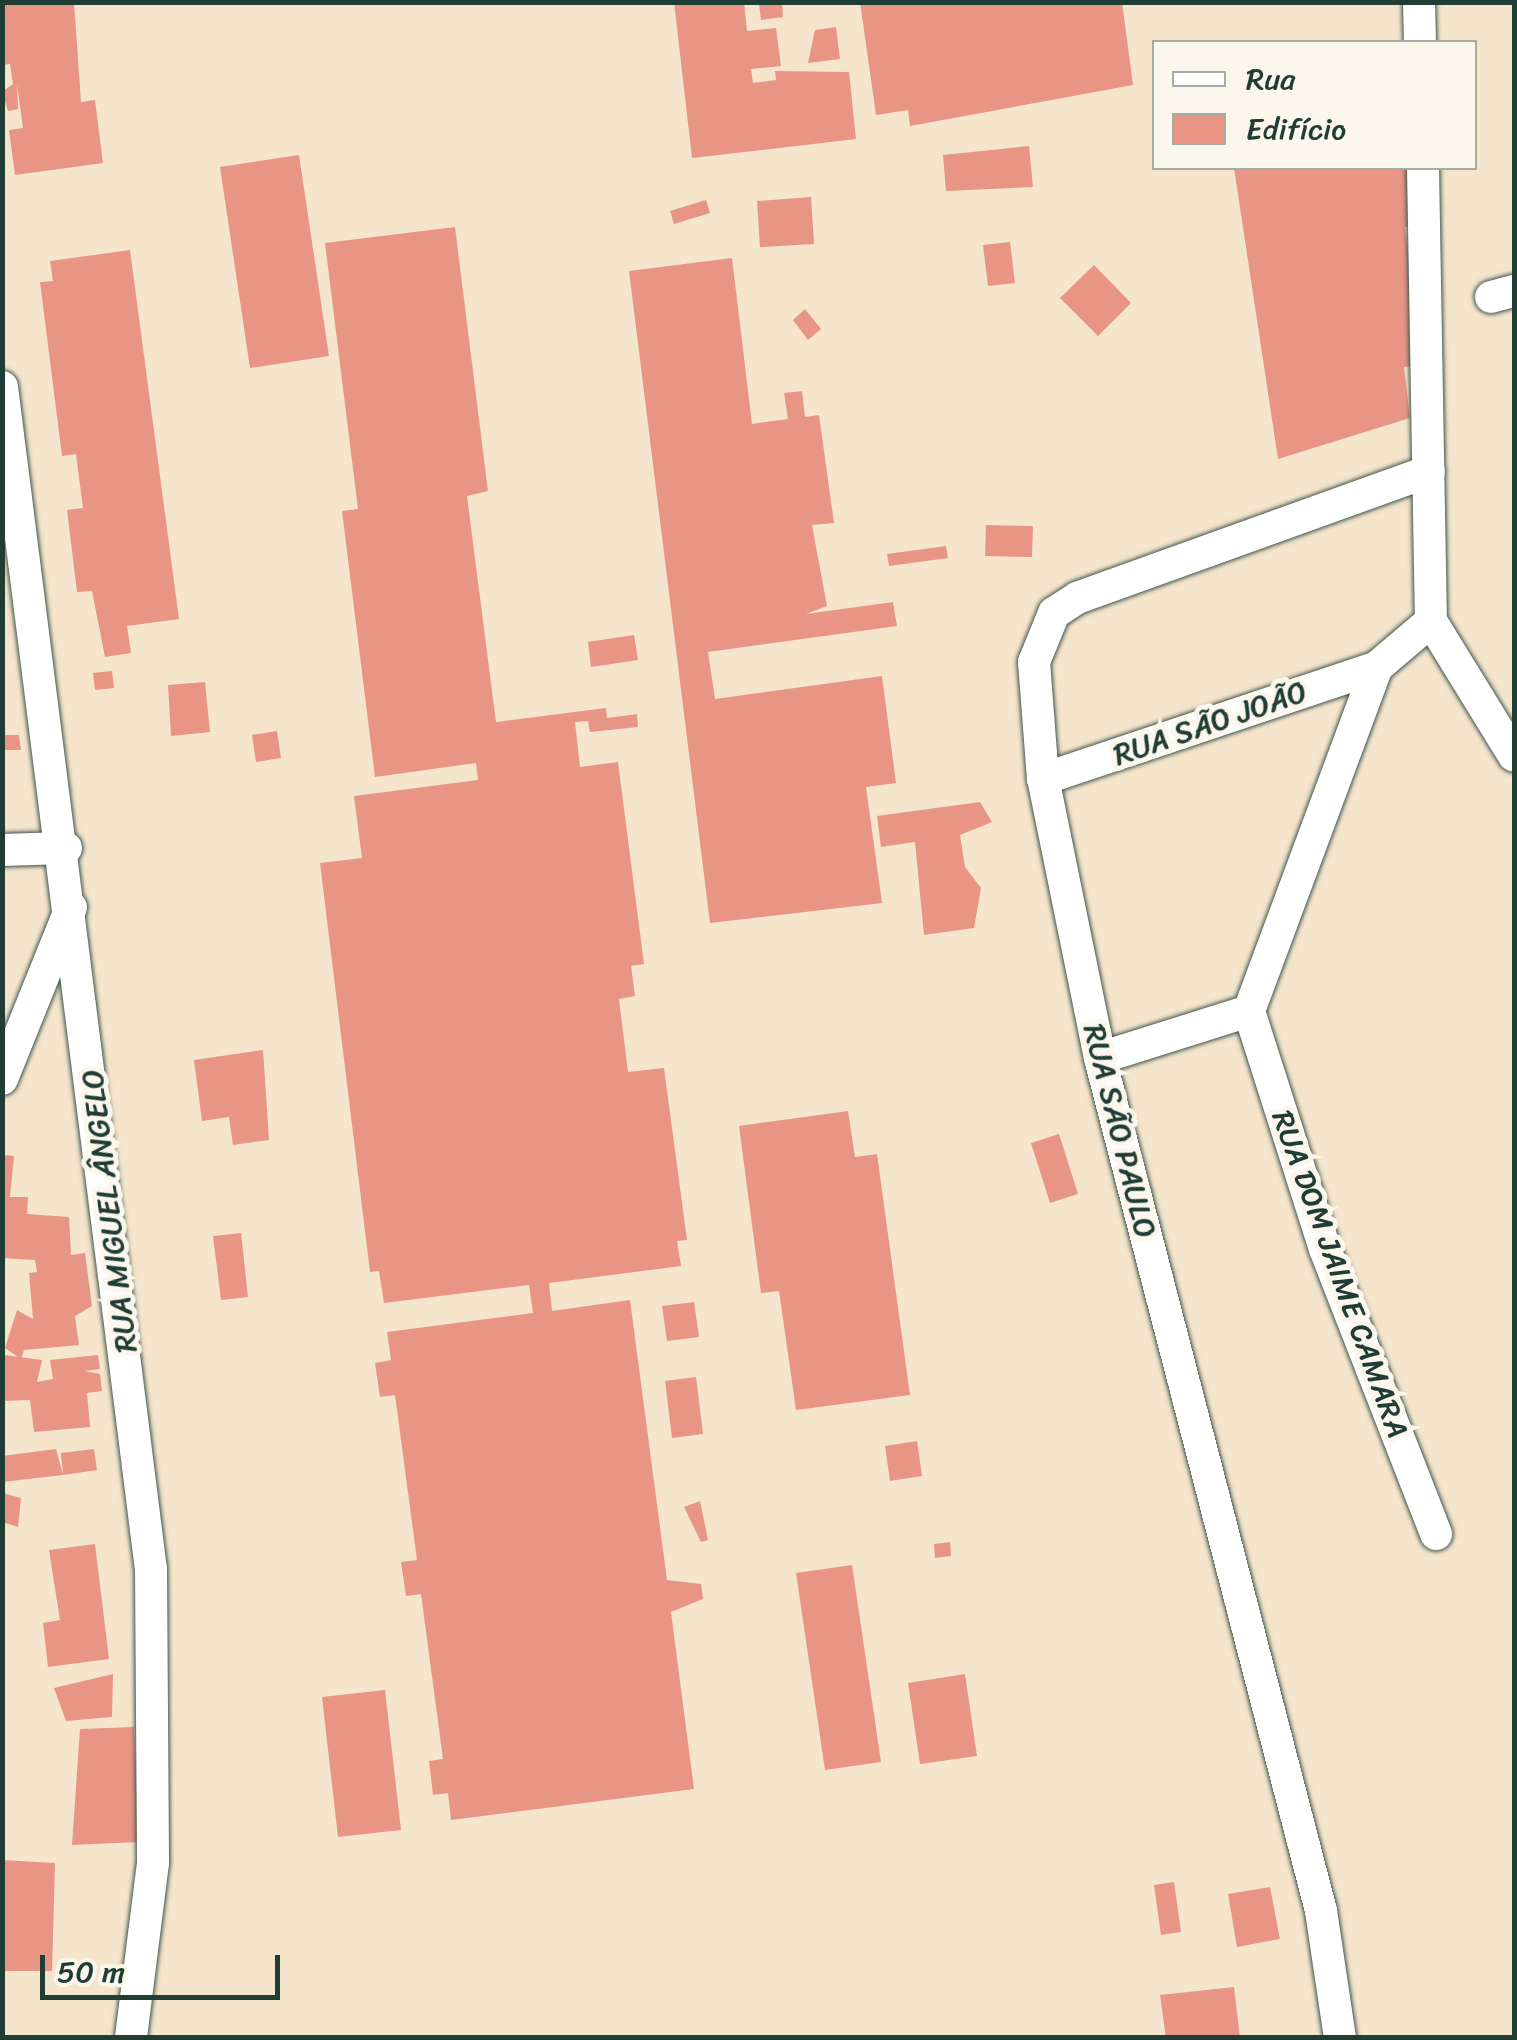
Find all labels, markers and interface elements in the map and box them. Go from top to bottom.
legend [1152,40,1477,170]
text: Rua [1246,52,1295,106]
text: Edifício [1246,102,1346,156]
street label: RUA SÃO JOÃO [1109,673,1311,773]
street label: RUA SÃO PAULO [1076,1021,1164,1241]
street label: RUA MIGUEL ÂNGELO [74,1067,144,1355]
street label: RUA DOM JAIME CAMARA [1263,1104,1417,1444]
scale bar [45,1935,285,1997]
text: 50 m [57,1945,125,1999]

